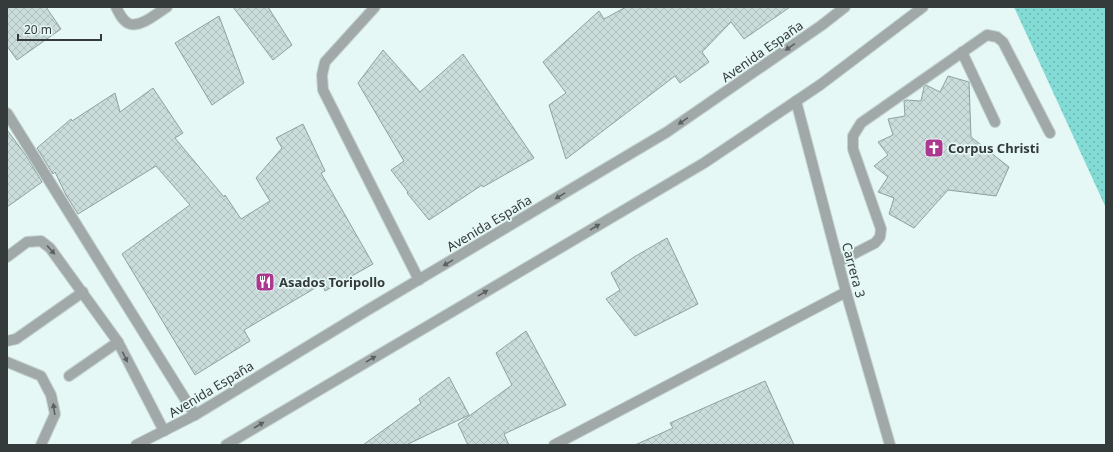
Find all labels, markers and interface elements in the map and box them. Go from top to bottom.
scale bar [18,16,101,42]
street label: Avenida España [717,16,807,86]
text: 20 m [24,21,52,38]
one-way arrow [785,43,795,51]
one-way arrow [677,117,688,125]
church icon: Corpus Christi [923,137,945,159]
place label: Corpus Christi [948,139,1040,157]
street label: Avenida España [443,190,535,256]
one-way arrow [555,192,565,200]
one-way arrow [589,223,601,230]
street label: Carrera 3 [838,240,870,300]
one-way arrow [47,245,56,255]
one-way arrow [442,259,454,266]
restaurant icon: Asados Toripollo [254,271,276,293]
place label: Asados Toripollo [279,273,385,291]
one-way arrow [478,289,488,297]
one-way arrow [122,351,128,363]
street label: Avenida España [165,356,257,422]
one-way arrow [365,356,377,363]
one-way arrow [51,403,57,415]
one-way arrow [253,422,265,429]

